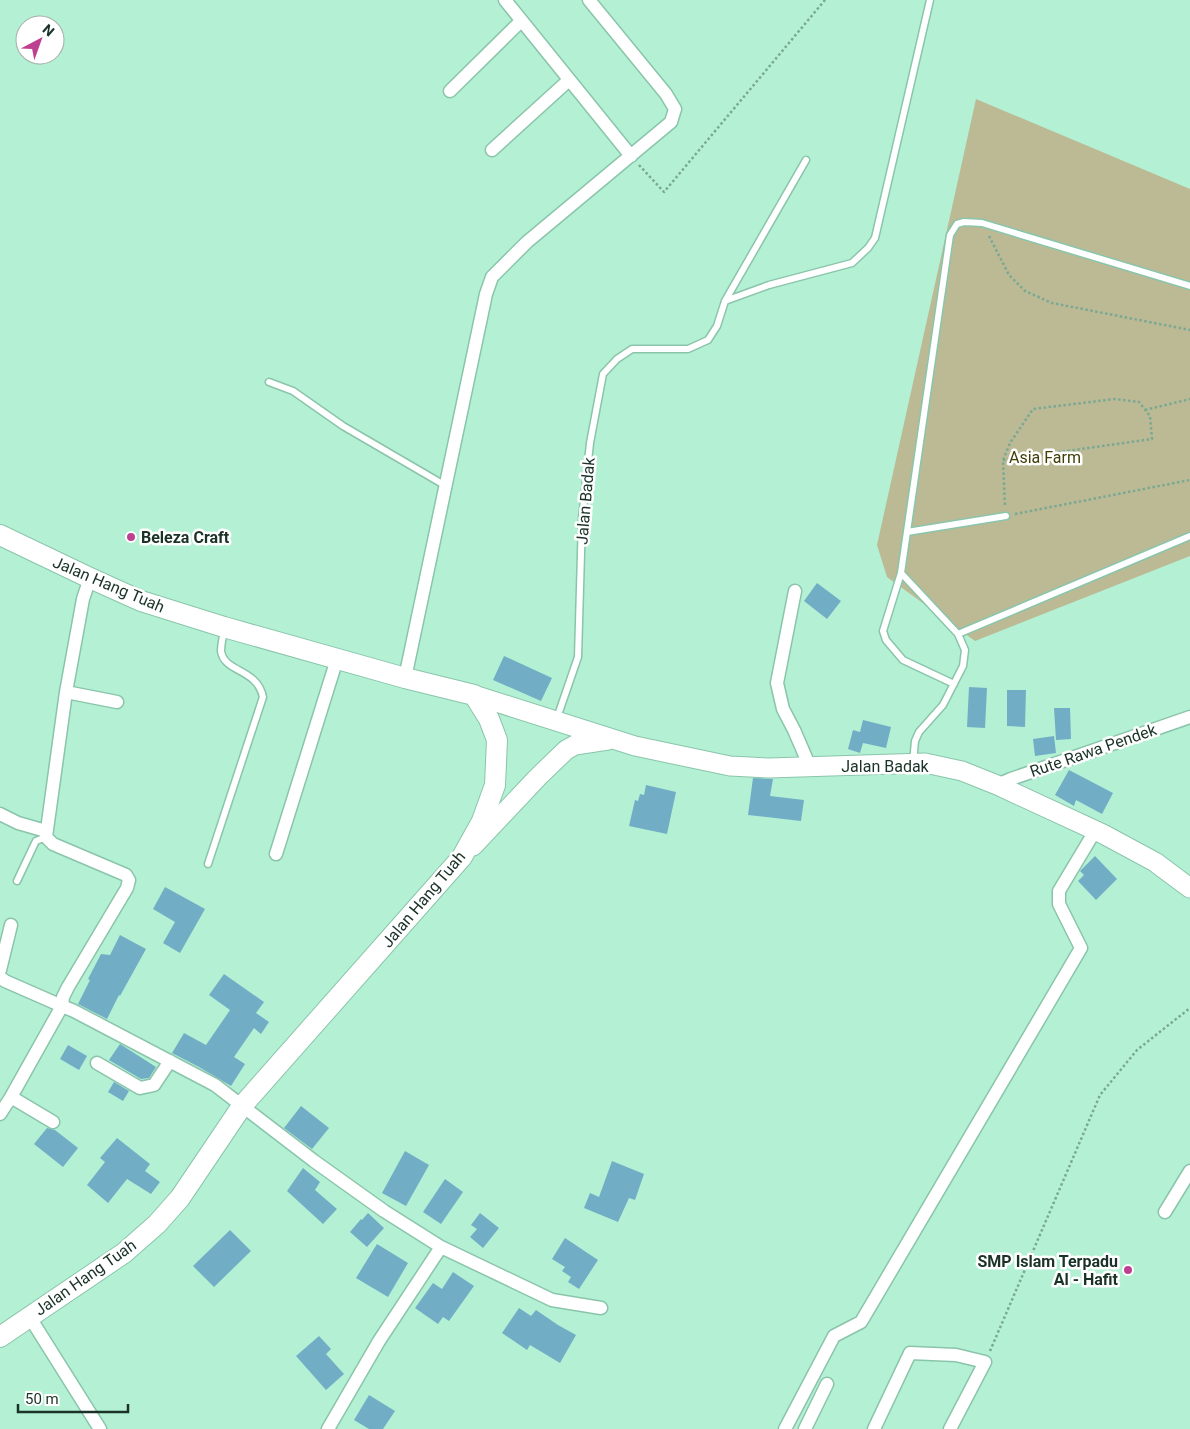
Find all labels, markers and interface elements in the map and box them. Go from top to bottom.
north arrow [15,15,65,65]
text: N [40,21,58,39]
park label: Asia Farm [1009,448,1081,467]
street label: Jalan Badak [572,456,599,545]
place label: Beleza Craft [141,528,230,547]
marker: Beleza Craft [125,531,137,543]
street label: Jalan Hang Tuah [50,552,168,617]
street label: Rute Rawa Pendek [1027,720,1160,781]
street label: Jalan Badak [841,757,930,776]
street label: Jalan Hang Tuah [378,847,469,951]
street label: Jalan Hang Tuah [31,1235,140,1320]
place label: SMP Islam Terpadu Al - Hafit [978,1252,1119,1289]
marker: SMP Islam Terpadu Al - Hafit [1122,1264,1134,1276]
scale bar [18,1382,128,1414]
text: 50 m [25,1390,59,1408]

